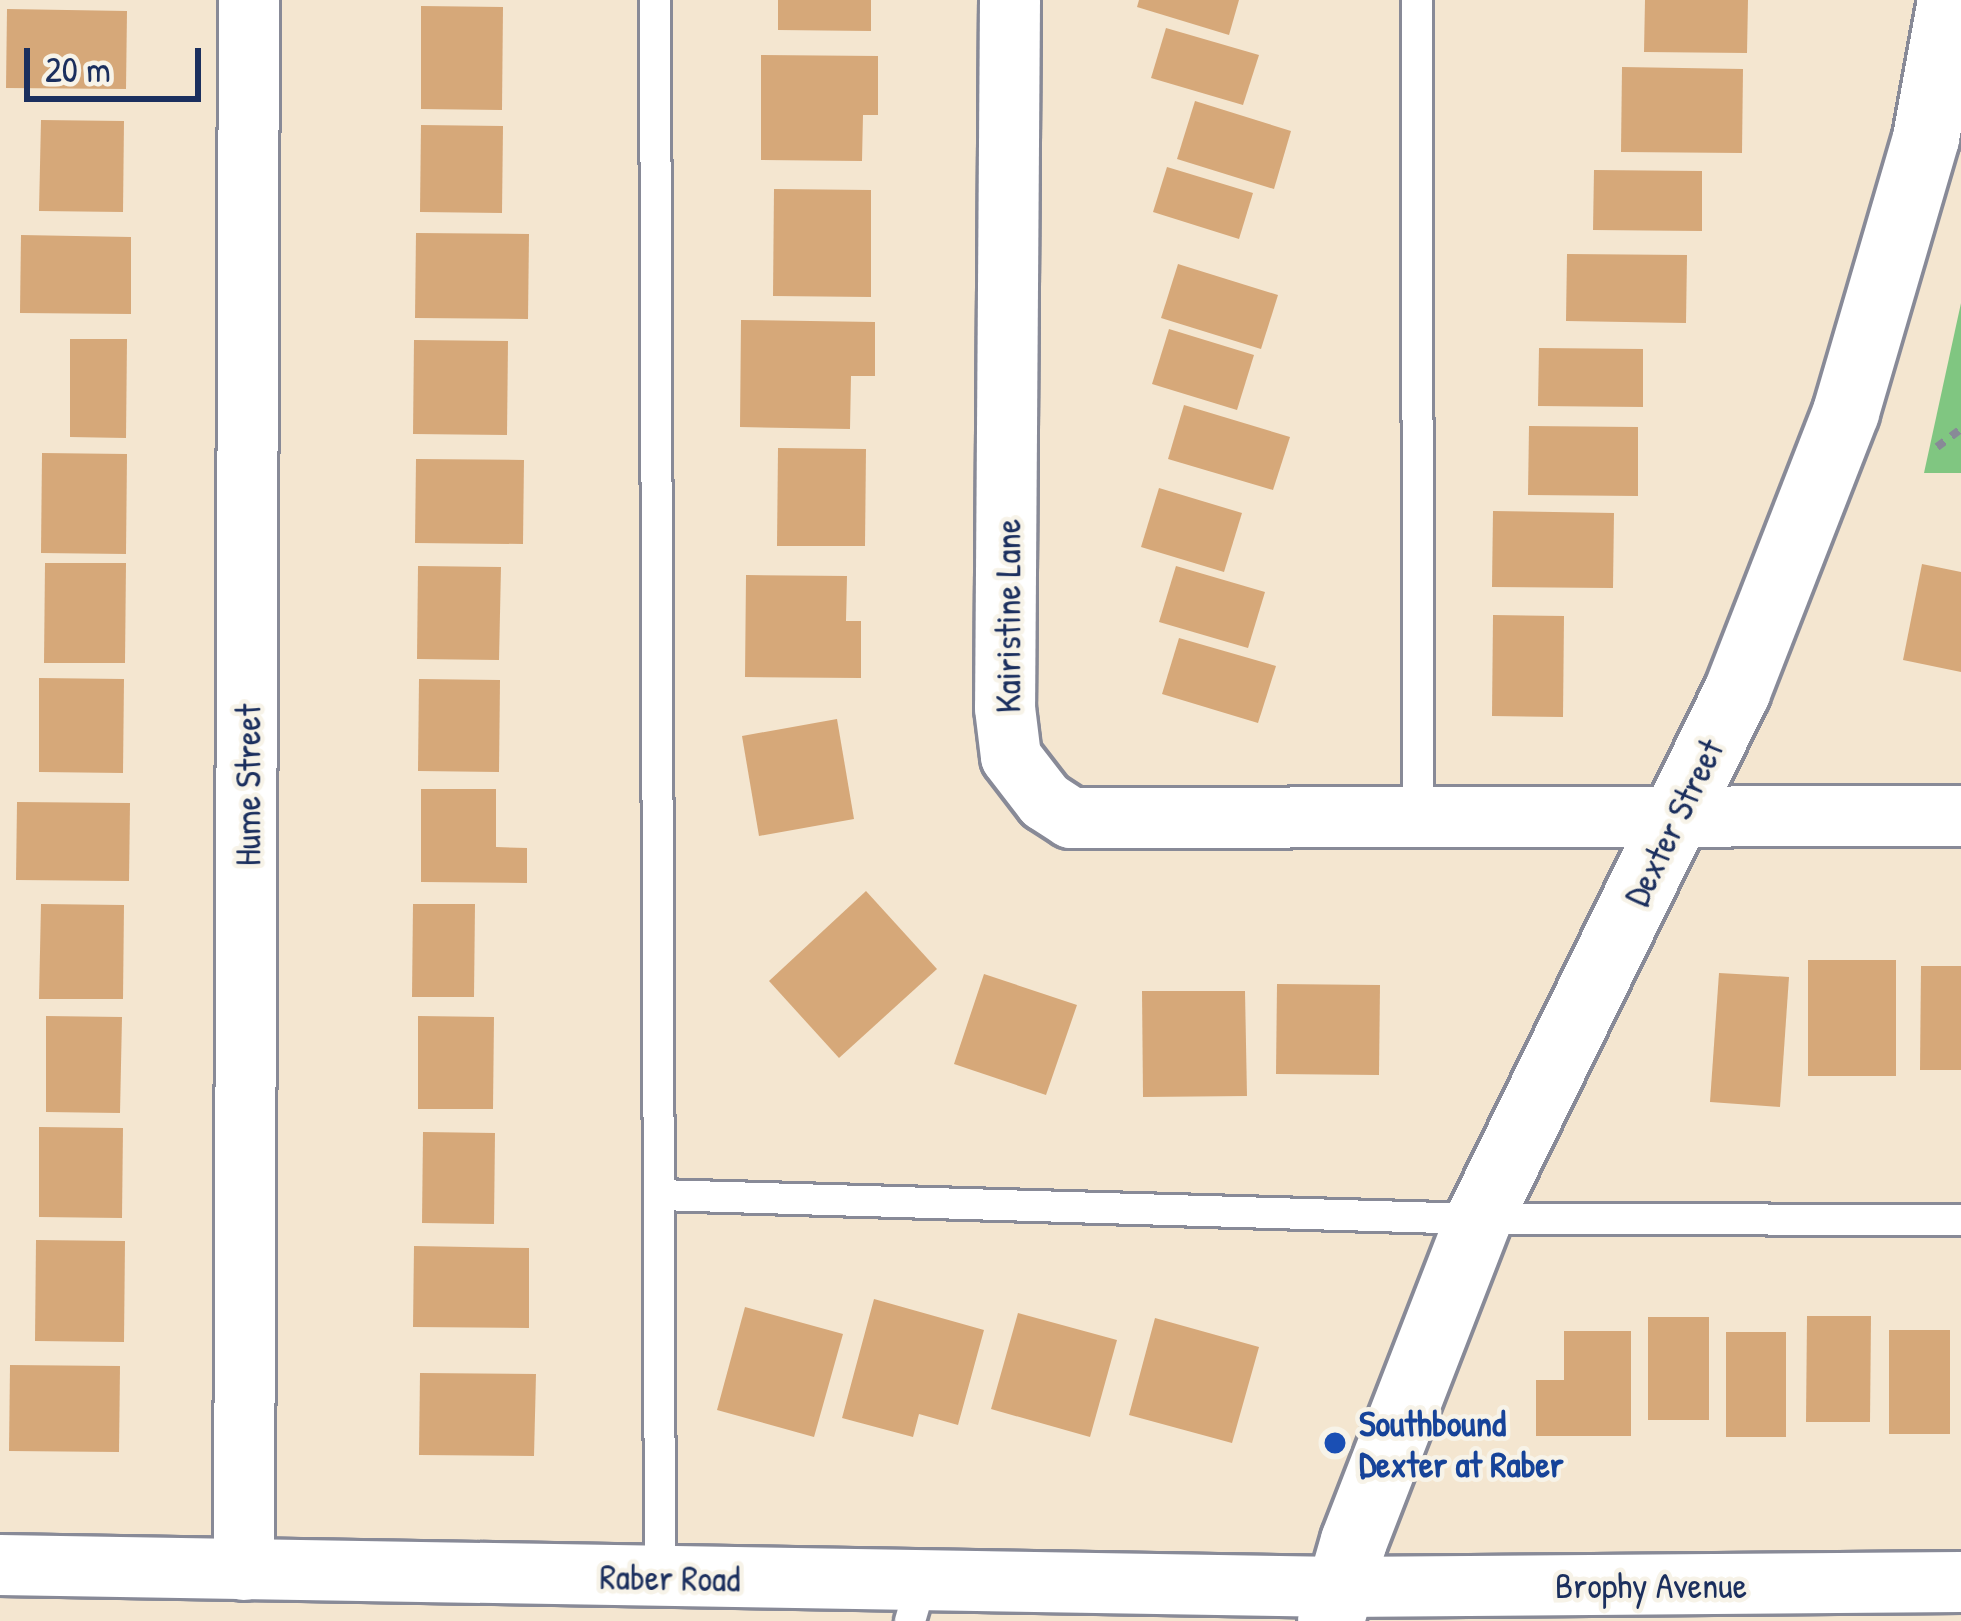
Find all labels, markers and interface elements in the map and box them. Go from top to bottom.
scale bar [30,24,207,98]
text: 20 m [45,44,111,93]
street label: Kairistine Lane [985,519,1029,713]
street label: Hume Street [225,704,269,866]
street label: Dexter Street [1614,732,1732,912]
place label: Southbound Dexter at Raber [1359,1400,1564,1485]
marker: Southbound Dexter at Raber [1322,1430,1348,1456]
street label: Raber Road [599,1554,741,1600]
street label: Brophy Avenue [1555,1563,1747,1607]

